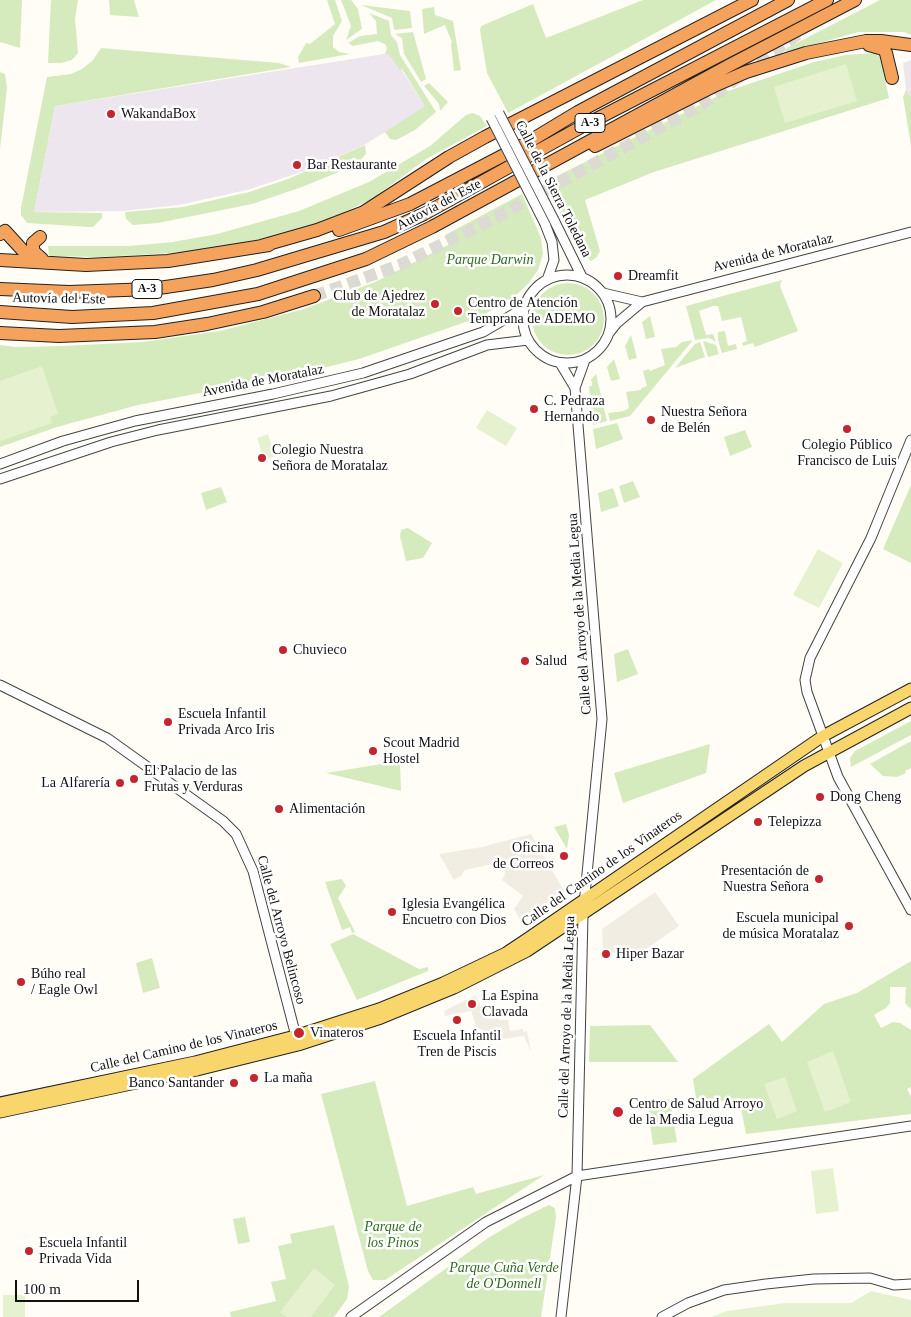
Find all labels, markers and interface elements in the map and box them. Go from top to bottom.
place label: WakandaBox [121,106,196,122]
marker: WakandaBox [105,108,117,120]
road number: A-3 [575,114,605,132]
street label: Calle de la Sierra Toledana [511,118,595,260]
place label: Bar Restaurante [307,157,397,173]
marker: Bar Restaurante [291,159,303,171]
street label: Autovía del Este [394,176,484,234]
street label: Avenida de Moratalaz [711,230,835,276]
park label: Parque Darwin [447,252,533,268]
place label: Dreamfit [628,268,679,284]
marker: Dreamfit [612,270,624,282]
road number: A-3 [132,280,162,298]
place label: Club de Ajedrez de Moratalaz [333,288,425,321]
street label: Autovía del Este [12,290,106,308]
place label: Centro de Atención Temprana de ADEMO [468,295,595,328]
marker: Club de Ajedrez de Moratalaz [429,298,441,310]
marker: Centro de Atención Temprana de ADEMO [452,305,464,317]
street label: Avenida de Moratalaz [201,361,325,401]
place label: C. Pedraza Hernando [544,393,605,426]
marker: C. Pedraza Hernando [528,403,540,415]
place label: Nuestra Señora de Belén [661,404,747,437]
marker: Nuestra Señora de Belén [645,414,657,426]
marker: Colegio Público Francisco de Luis [841,423,853,435]
place label: Colegio Público Francisco de Luis [797,437,897,470]
place label: Colegio Nuestra Señora de Moratalaz [272,442,388,474]
marker: Colegio Nuestra Señora de Moratalaz [256,452,268,464]
street label: Calle del Arroyo de la Media Legua [565,513,595,715]
place label: Chuvieco [293,642,347,658]
marker: Chuvieco [277,644,289,656]
place label: Salud [535,653,567,669]
marker: Salud [519,655,531,667]
place label: Escuela Infantil Privada Arco Iris [178,706,274,739]
marker: Escuela Infantil Privada Arco Iris [162,716,174,728]
place label: Scout Madrid Hostel [383,735,460,768]
marker: Scout Madrid Hostel [367,745,379,757]
place label: El Palacio de las Frutas y Verduras [144,763,243,796]
marker: El Palacio de las Frutas y Verduras [128,773,140,785]
place label: La Alfarería [41,775,110,791]
marker: La Alfarería [114,777,126,789]
place label: Dong Cheng [830,789,901,805]
marker: Dong Cheng [814,791,826,803]
place label: Alimentación [289,801,365,817]
marker: Alimentación [273,803,285,815]
street label: Calle del Camino de los Vinateros [519,807,685,931]
place label: Telepizza [768,814,821,830]
marker: Telepizza [752,816,764,828]
place label: Oficina de Correos [493,840,554,872]
marker: Oficina de Correos [558,850,570,862]
street label: Calle del Arroyo Belincoso [253,854,309,1006]
place label: Presentación de Nuestra Señora [721,863,809,896]
marker: Presentación de Nuestra Señora [813,873,825,885]
place label: Iglesia Evangélica Encuetro con Dios [402,896,506,929]
marker: Iglesia Evangélica Encuetro con Dios [386,906,398,918]
place label: Escuela municipal de música Moratalaz [722,910,839,942]
street label: Calle del Arroyo de la Media Legua [555,916,579,1118]
marker: Escuela municipal de música Moratalaz [843,920,855,932]
place label: Hiper Bazar [616,946,684,962]
marker: Hiper Bazar [600,948,612,960]
place label: Búho real / Eagle Owl [31,966,98,999]
marker: Búho real / Eagle Owl [15,976,27,988]
place label: La Espina Clavada [482,988,538,1020]
marker: La Espina Clavada [466,998,478,1010]
marker: Escuela Infantil Tren de Piscis [451,1014,463,1026]
street label: Calle del Camino de los Vinateros [89,1017,279,1077]
place label: Vinateros [310,1025,364,1041]
marker: Vinateros [292,1026,306,1040]
place label: Escuela Infantil Tren de Piscis [413,1028,501,1060]
place label: La maña [264,1070,313,1086]
marker: La maña [248,1072,260,1084]
place label: Banco Santander [129,1075,224,1091]
marker: Banco Santander [228,1077,240,1089]
place label: Centro de Salud Arroyo de la Media Legua [629,1096,763,1128]
marker: Centro de Salud Arroyo de la Media Legua [611,1105,625,1119]
park label: Parque de los Pinos [364,1219,422,1252]
place label: Escuela Infantil Privada Vida [39,1235,127,1268]
marker: Escuela Infantil Privada Vida [23,1245,35,1257]
park label: Parque Cuña Verde de O'Donnell [449,1260,559,1292]
scale bar [18,1270,141,1302]
text: 100 m [23,1281,61,1297]

